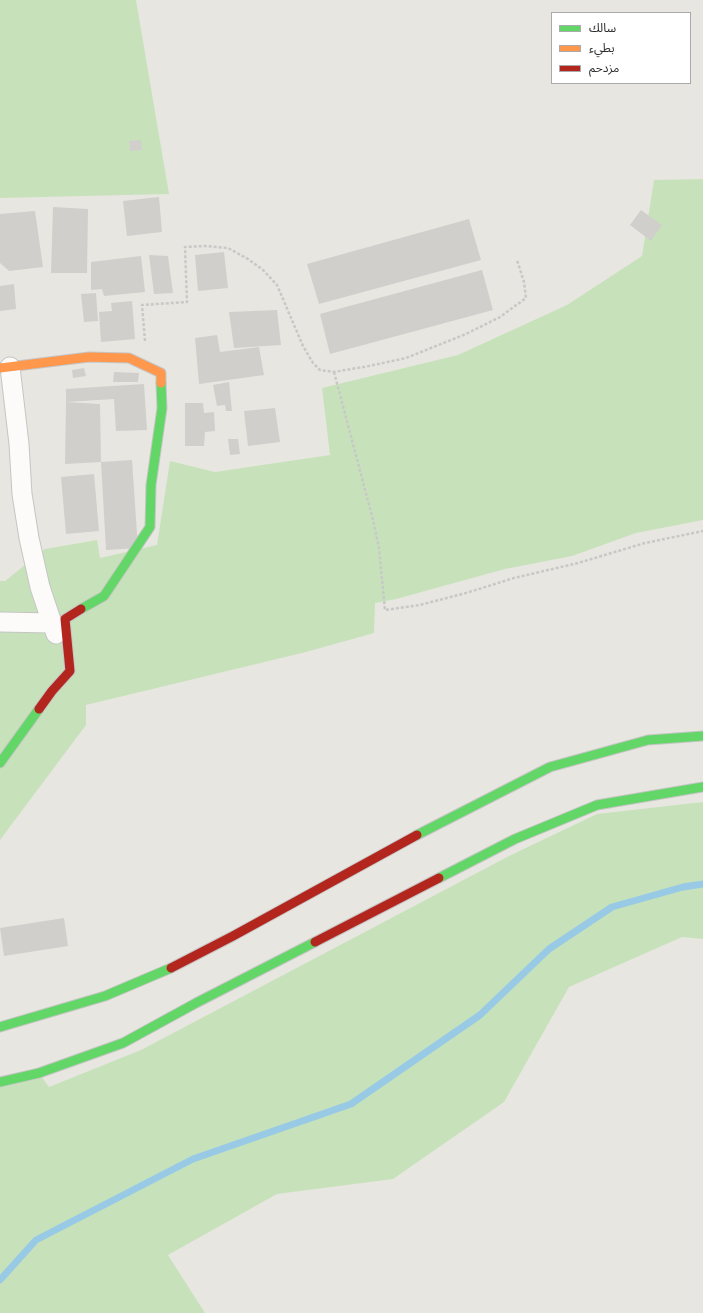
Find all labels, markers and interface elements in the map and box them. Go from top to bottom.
legend [551,12,691,84]
text: سالك [589,21,616,35]
text: بطيء [589,41,615,55]
text: مزدحم [589,61,619,75]

